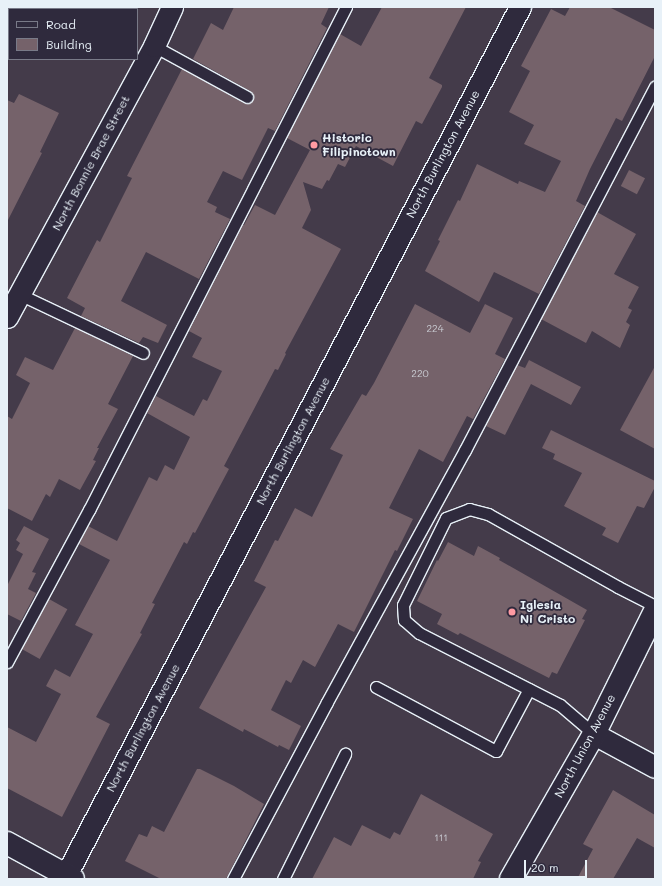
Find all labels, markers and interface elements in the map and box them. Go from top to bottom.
legend [8,8,138,60]
text: Road [46,16,76,32]
text: Building [46,36,92,52]
street label: North Burlington Avenue [403,88,483,220]
street label: North Bonnie Brae Street [49,93,133,233]
place label: Historic Filipinotown [322,131,396,159]
marker: Historic Filipinotown [309,140,319,150]
house number: 224 [426,323,444,335]
house number: 220 [411,368,429,380]
street label: North Burlington Avenue [253,375,333,507]
place label: Iglesia Ni Cristo [520,598,575,626]
marker: Iglesia Ni Cristo [507,607,517,617]
street label: North Burlington Avenue [103,662,183,794]
street label: North Union Avenue [552,692,618,800]
house number: 111 [434,832,448,844]
scale bar [526,852,589,878]
text: 20 m [531,859,559,875]

